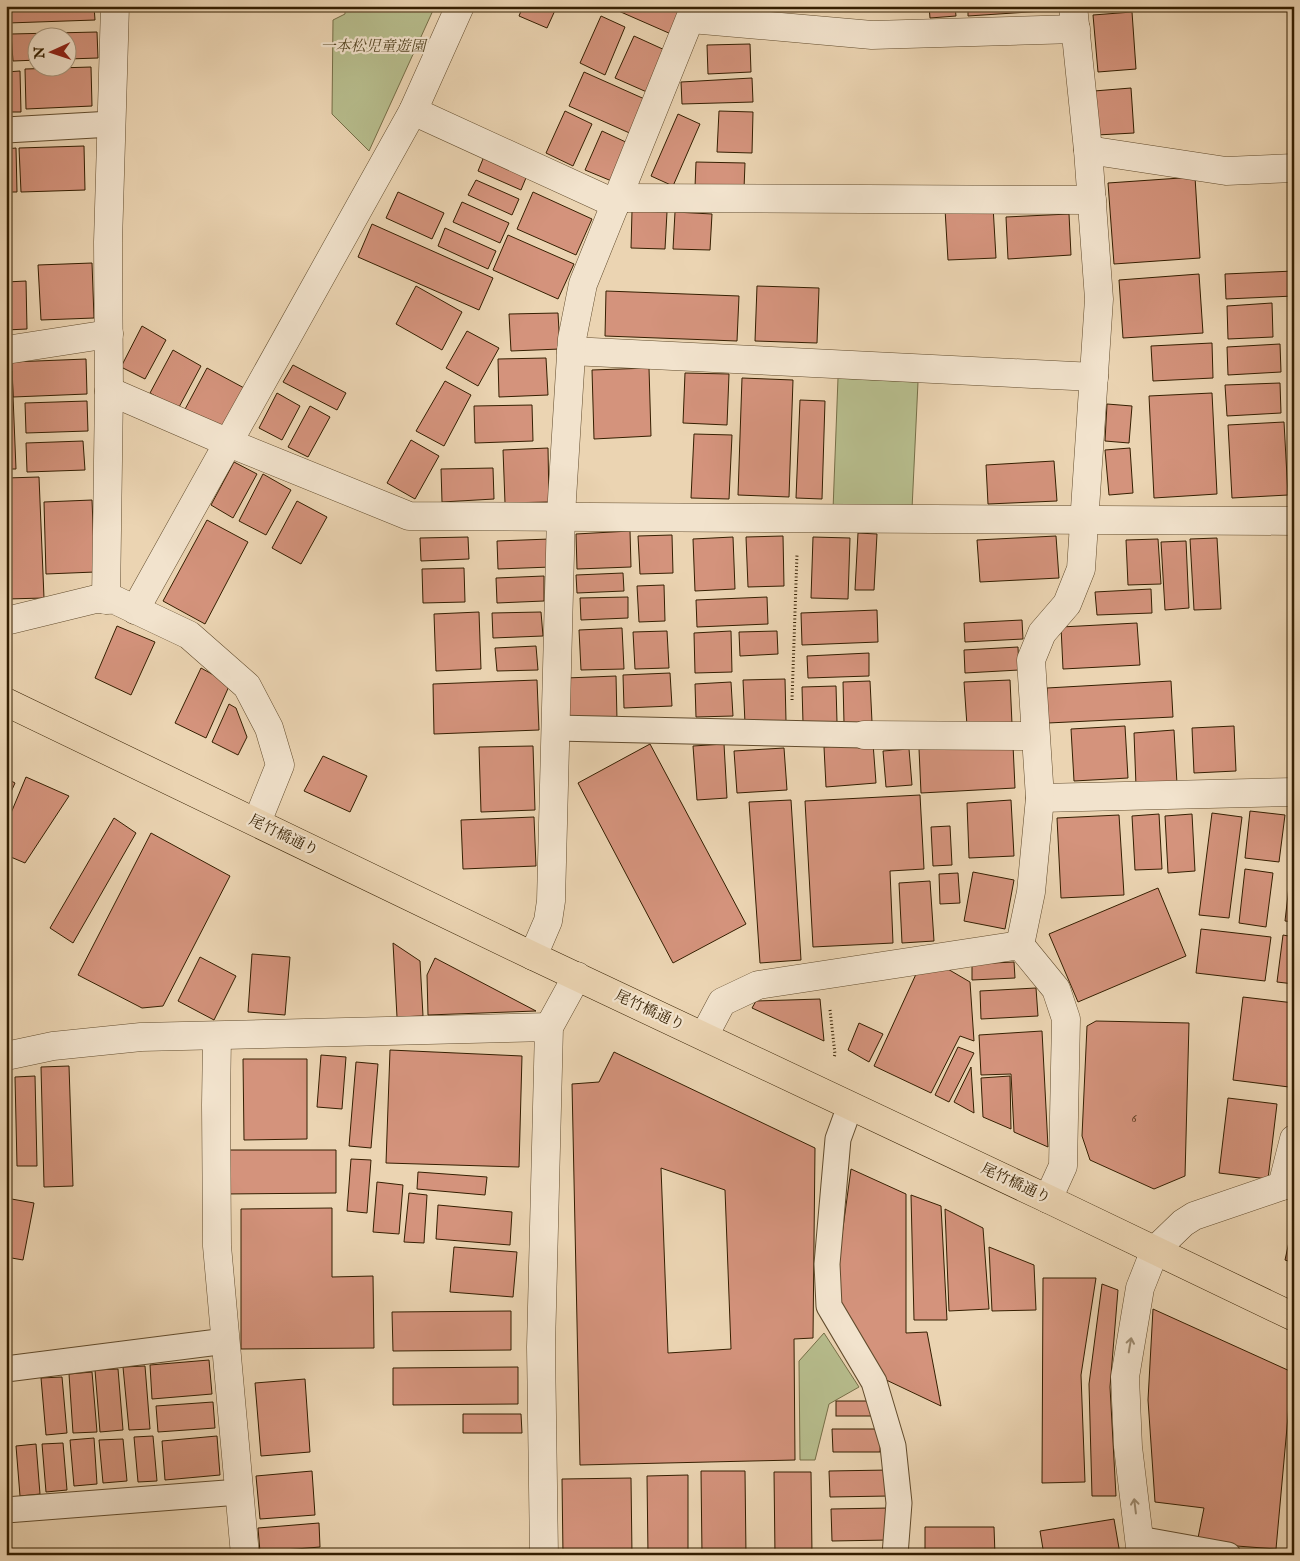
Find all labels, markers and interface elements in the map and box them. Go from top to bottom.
north arrow [28,28,78,78]
park label: 一本松児童遊園 [320,37,428,56]
text: N [31,46,49,60]
street label: 尾竹橋通り [246,810,322,860]
street label: 尾竹橋通り [612,986,688,1035]
house number: 6 [1131,1111,1137,1126]
street label: 尾竹橋通り [978,1159,1054,1208]
one-way arrow [1126,1337,1136,1353]
one-way arrow [1130,1499,1140,1515]

